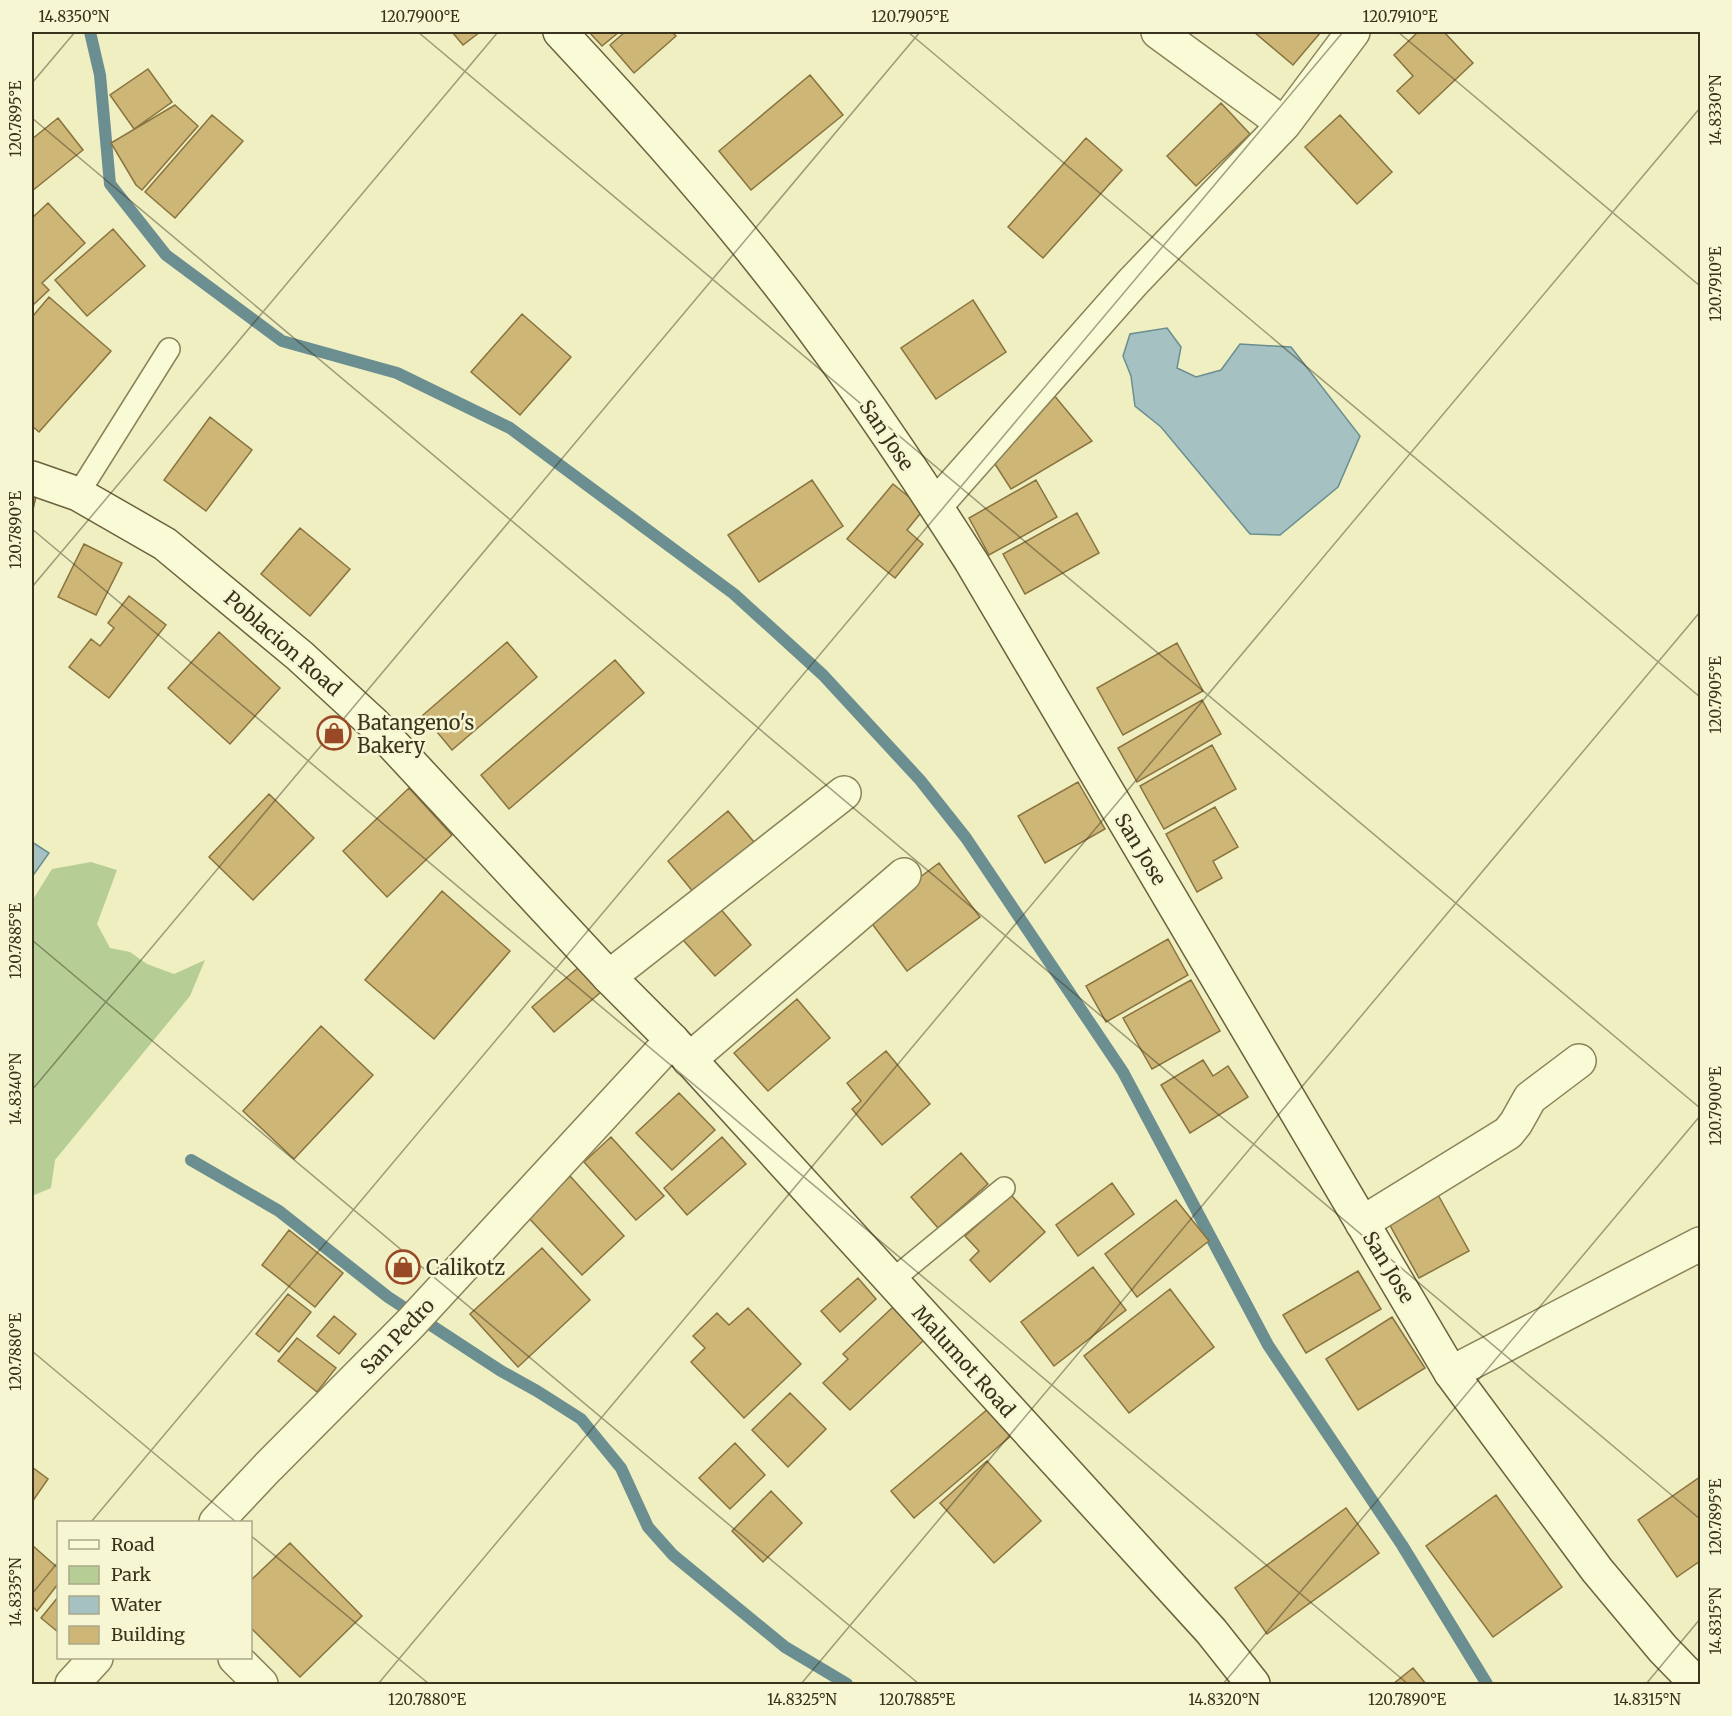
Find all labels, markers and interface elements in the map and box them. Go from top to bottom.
text: 14.8350°N [39,7,110,26]
text: 120.7900°E [380,7,460,26]
text: 120.7905°E [871,7,949,26]
text: 120.7910°E [1363,7,1438,26]
text: 14.8330°N [1706,74,1725,145]
text: 120.7895°E [6,80,25,157]
text: 120.7910°E [1706,246,1725,321]
street label: San Jose [854,395,920,475]
text: 120.7890°E [6,491,25,569]
street label: Poblacion Road [219,585,347,701]
text: 120.7905°E [1706,656,1725,734]
place label: Batangeno's Bakery [357,710,474,758]
shop icon: Batangeno's Bakery [316,715,352,751]
street label: San Jose [1110,808,1172,890]
text: 120.7885°E [6,902,25,979]
text: 14.8340°N [6,1053,25,1125]
text: 120.7900°E [1706,1066,1725,1146]
street label: San Jose [1358,1226,1420,1308]
shop icon: Calikotz [385,1249,421,1285]
place label: Calikotz [426,1255,505,1280]
street label: San Pedro [355,1292,440,1379]
street label: Malumot Road [907,1300,1021,1422]
text: 120.7880°E [6,1313,25,1391]
text: 120.7895°E [1706,1478,1725,1555]
legend [57,1521,252,1659]
text: Road [111,1533,155,1556]
text: 14.8335°N [6,1557,25,1627]
text: Park [111,1563,152,1586]
text: 14.8315°N [1706,1587,1725,1655]
text: Water [110,1593,162,1616]
text: Building [111,1623,185,1646]
text: 120.7880°E [388,1690,466,1709]
text: 14.8325°N [767,1690,837,1709]
text: 120.7885°E [879,1690,956,1709]
text: 14.8320°N [1188,1690,1260,1709]
text: 120.7890°E [1368,1690,1446,1709]
text: 14.8315°N [1613,1690,1681,1709]

